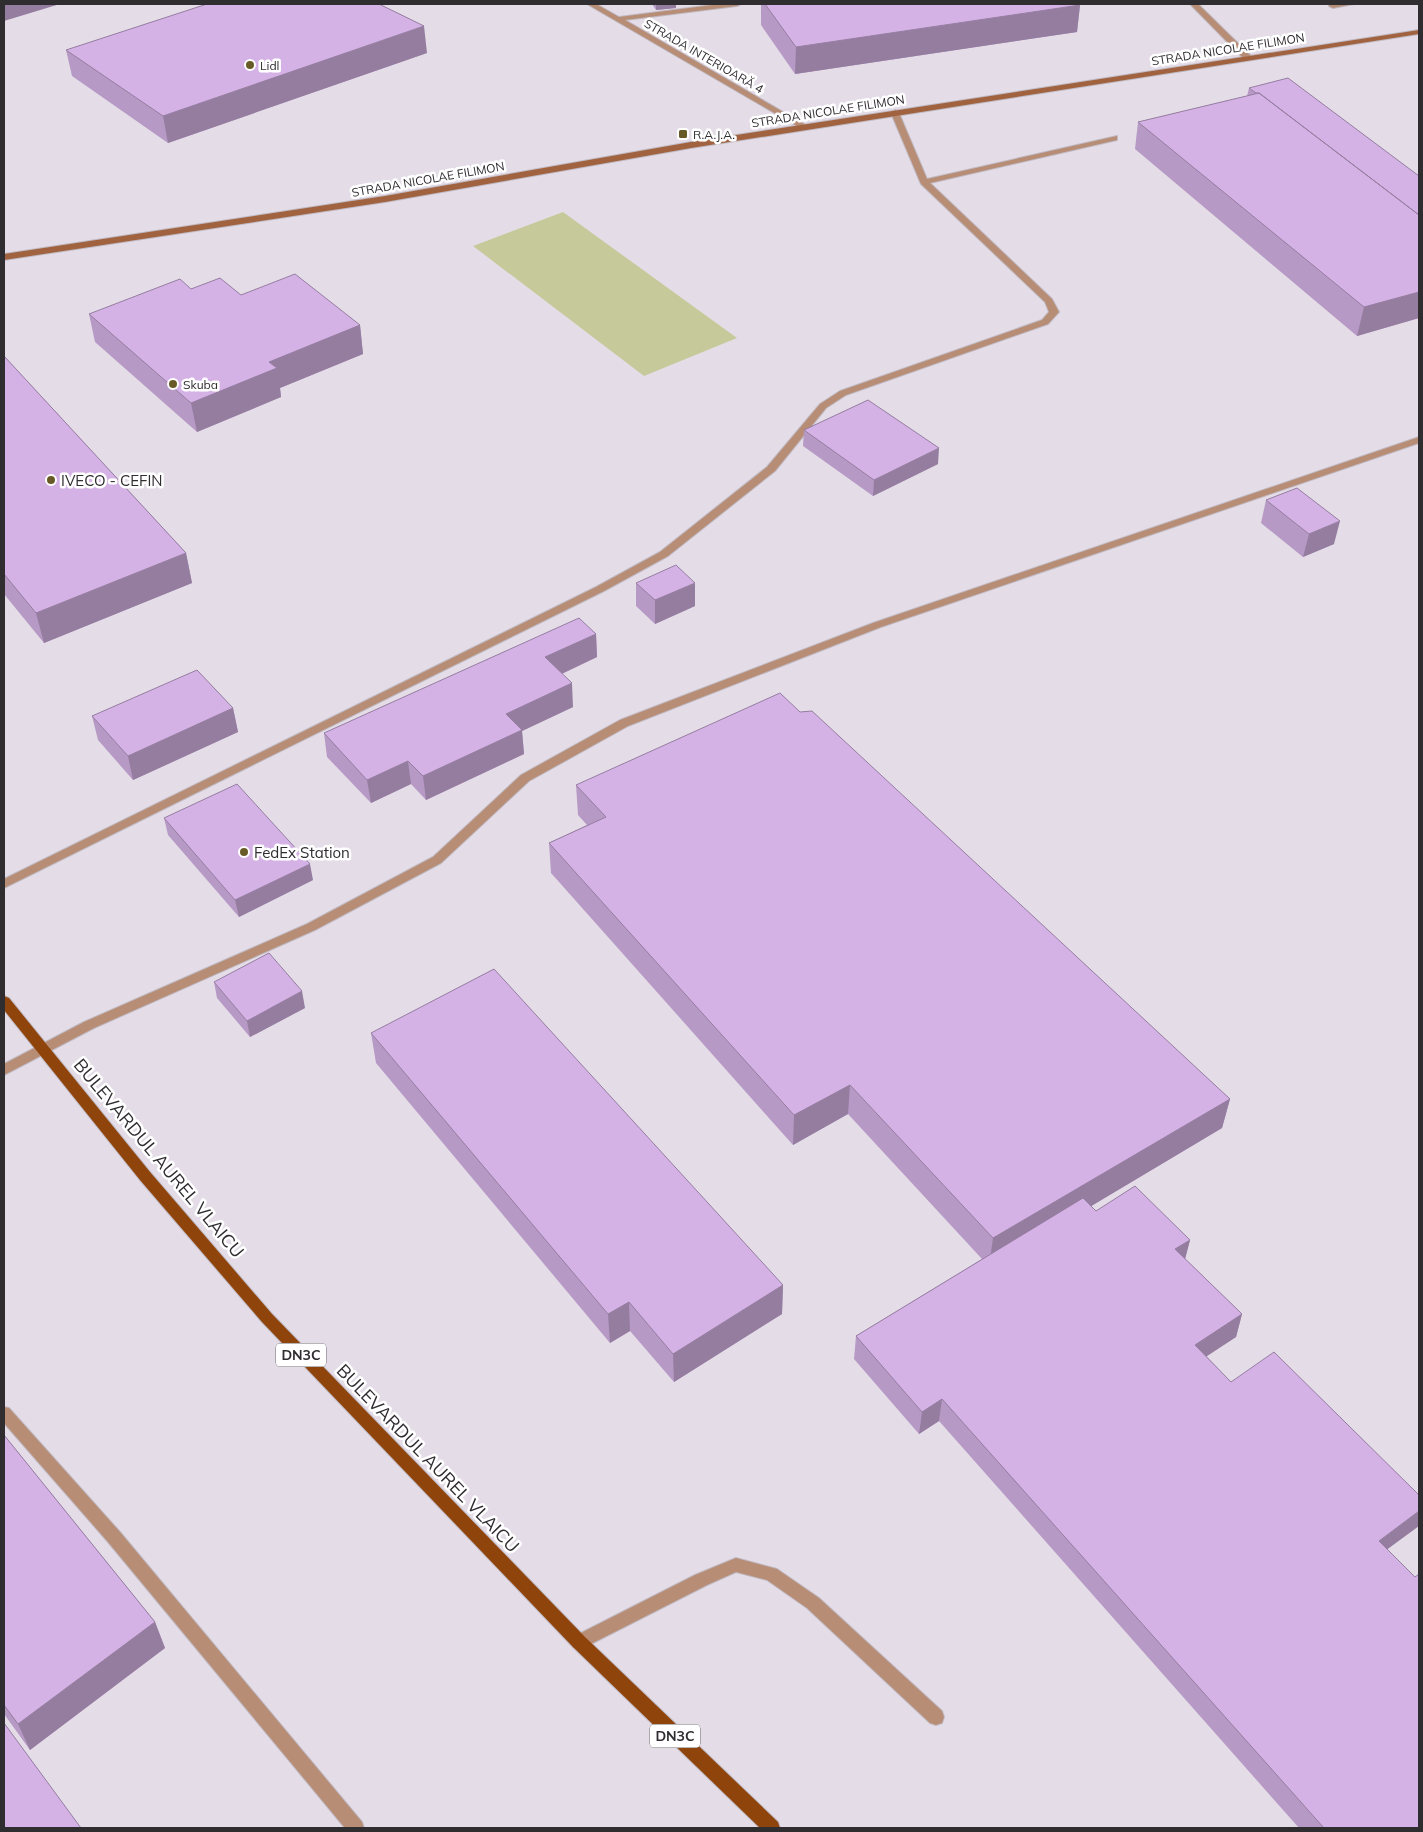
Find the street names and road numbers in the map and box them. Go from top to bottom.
street label: STRADA INTERIOARĂ 4 [642,16,766,96]
street label: STRADA NICOLAE FILIMON [1150,29,1306,69]
street label: STRADA NICOLAE FILIMON [750,91,906,131]
street label: STRADA NICOLAE FILIMON [350,158,506,200]
street label: BULEVARDUL AUREL VLAICU [69,1054,249,1262]
road number: DN3C [276,1344,326,1366]
street label: BULEVARDUL AUREL VLAICU [332,1359,524,1557]
road number: DN3C [650,1724,700,1748]

